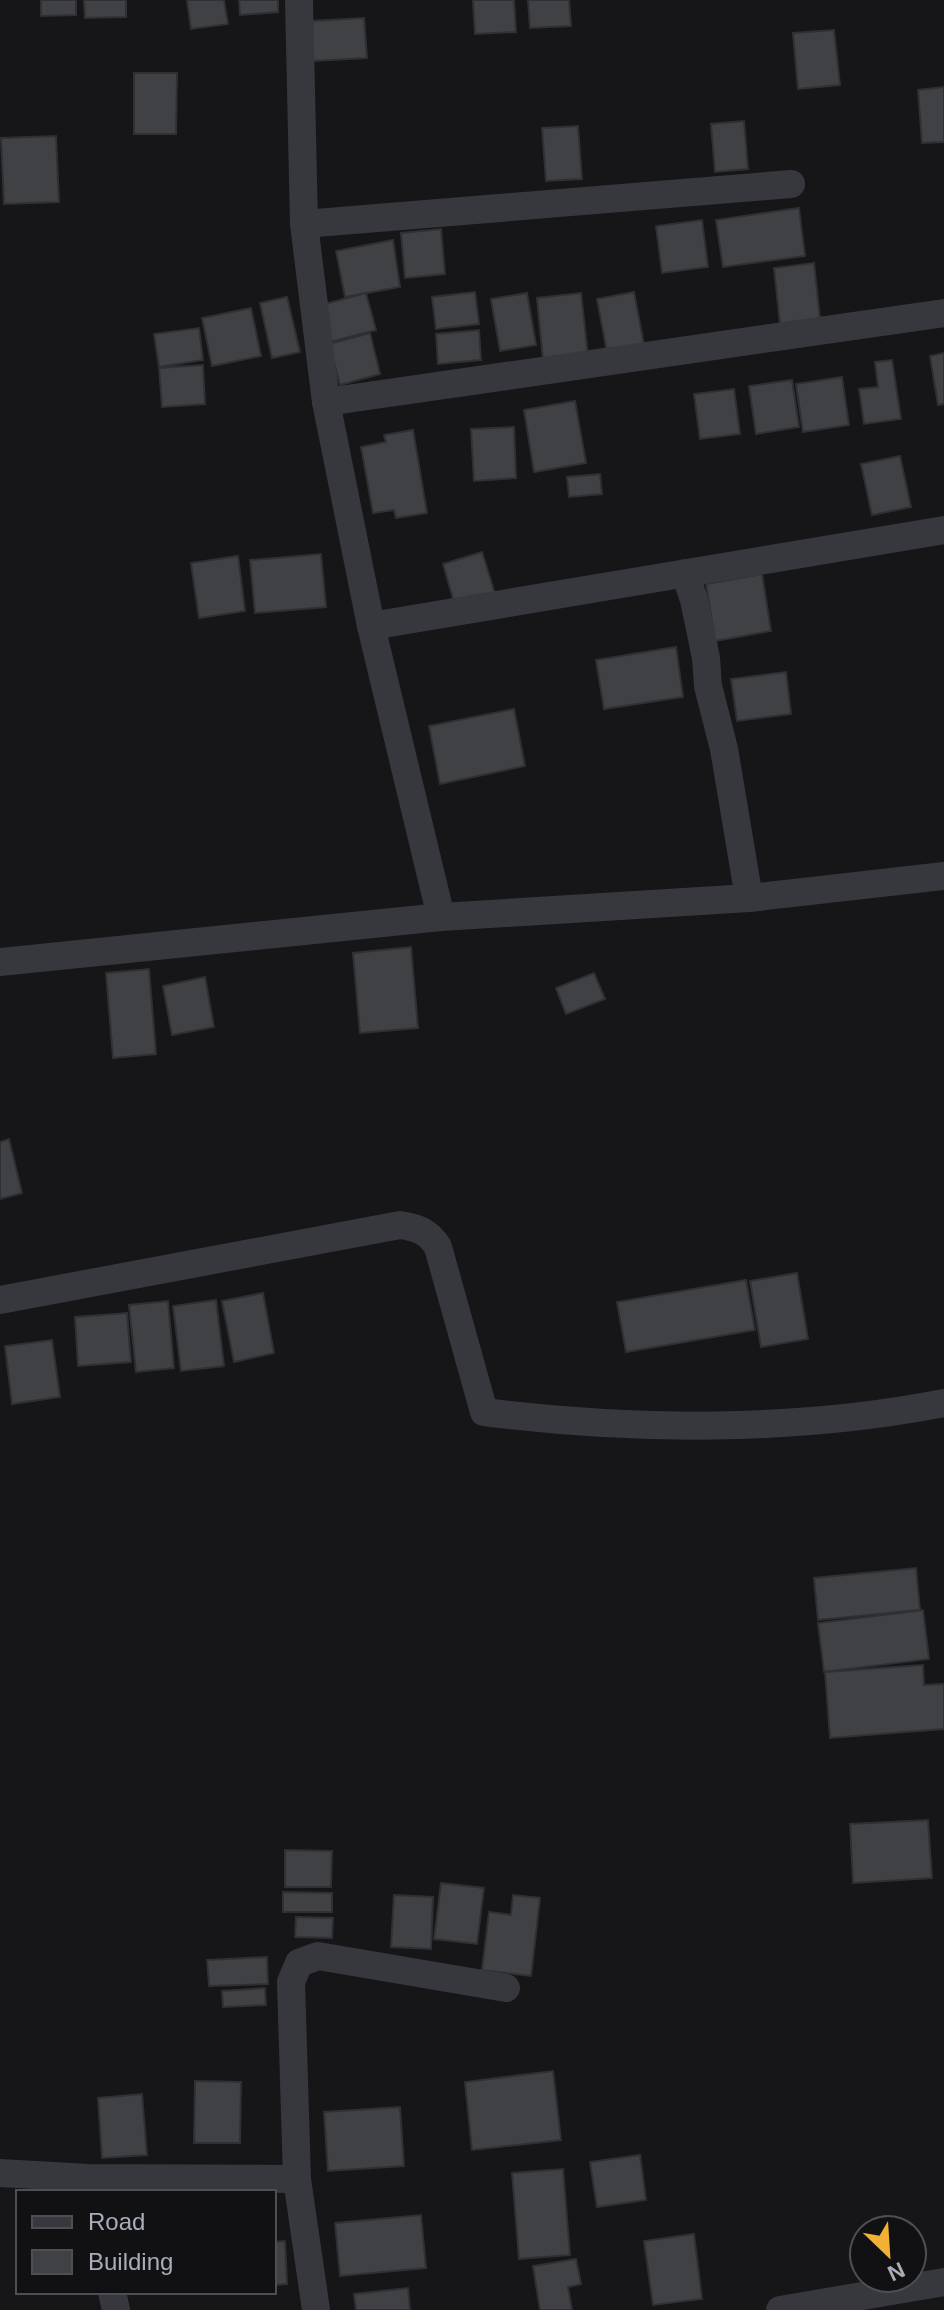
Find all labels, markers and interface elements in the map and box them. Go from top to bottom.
legend [16,2190,276,2294]
text: Road [88,2208,145,2235]
north arrow [848,2214,928,2294]
text: Building [88,2248,173,2275]
text: N [884,2257,909,2286]

